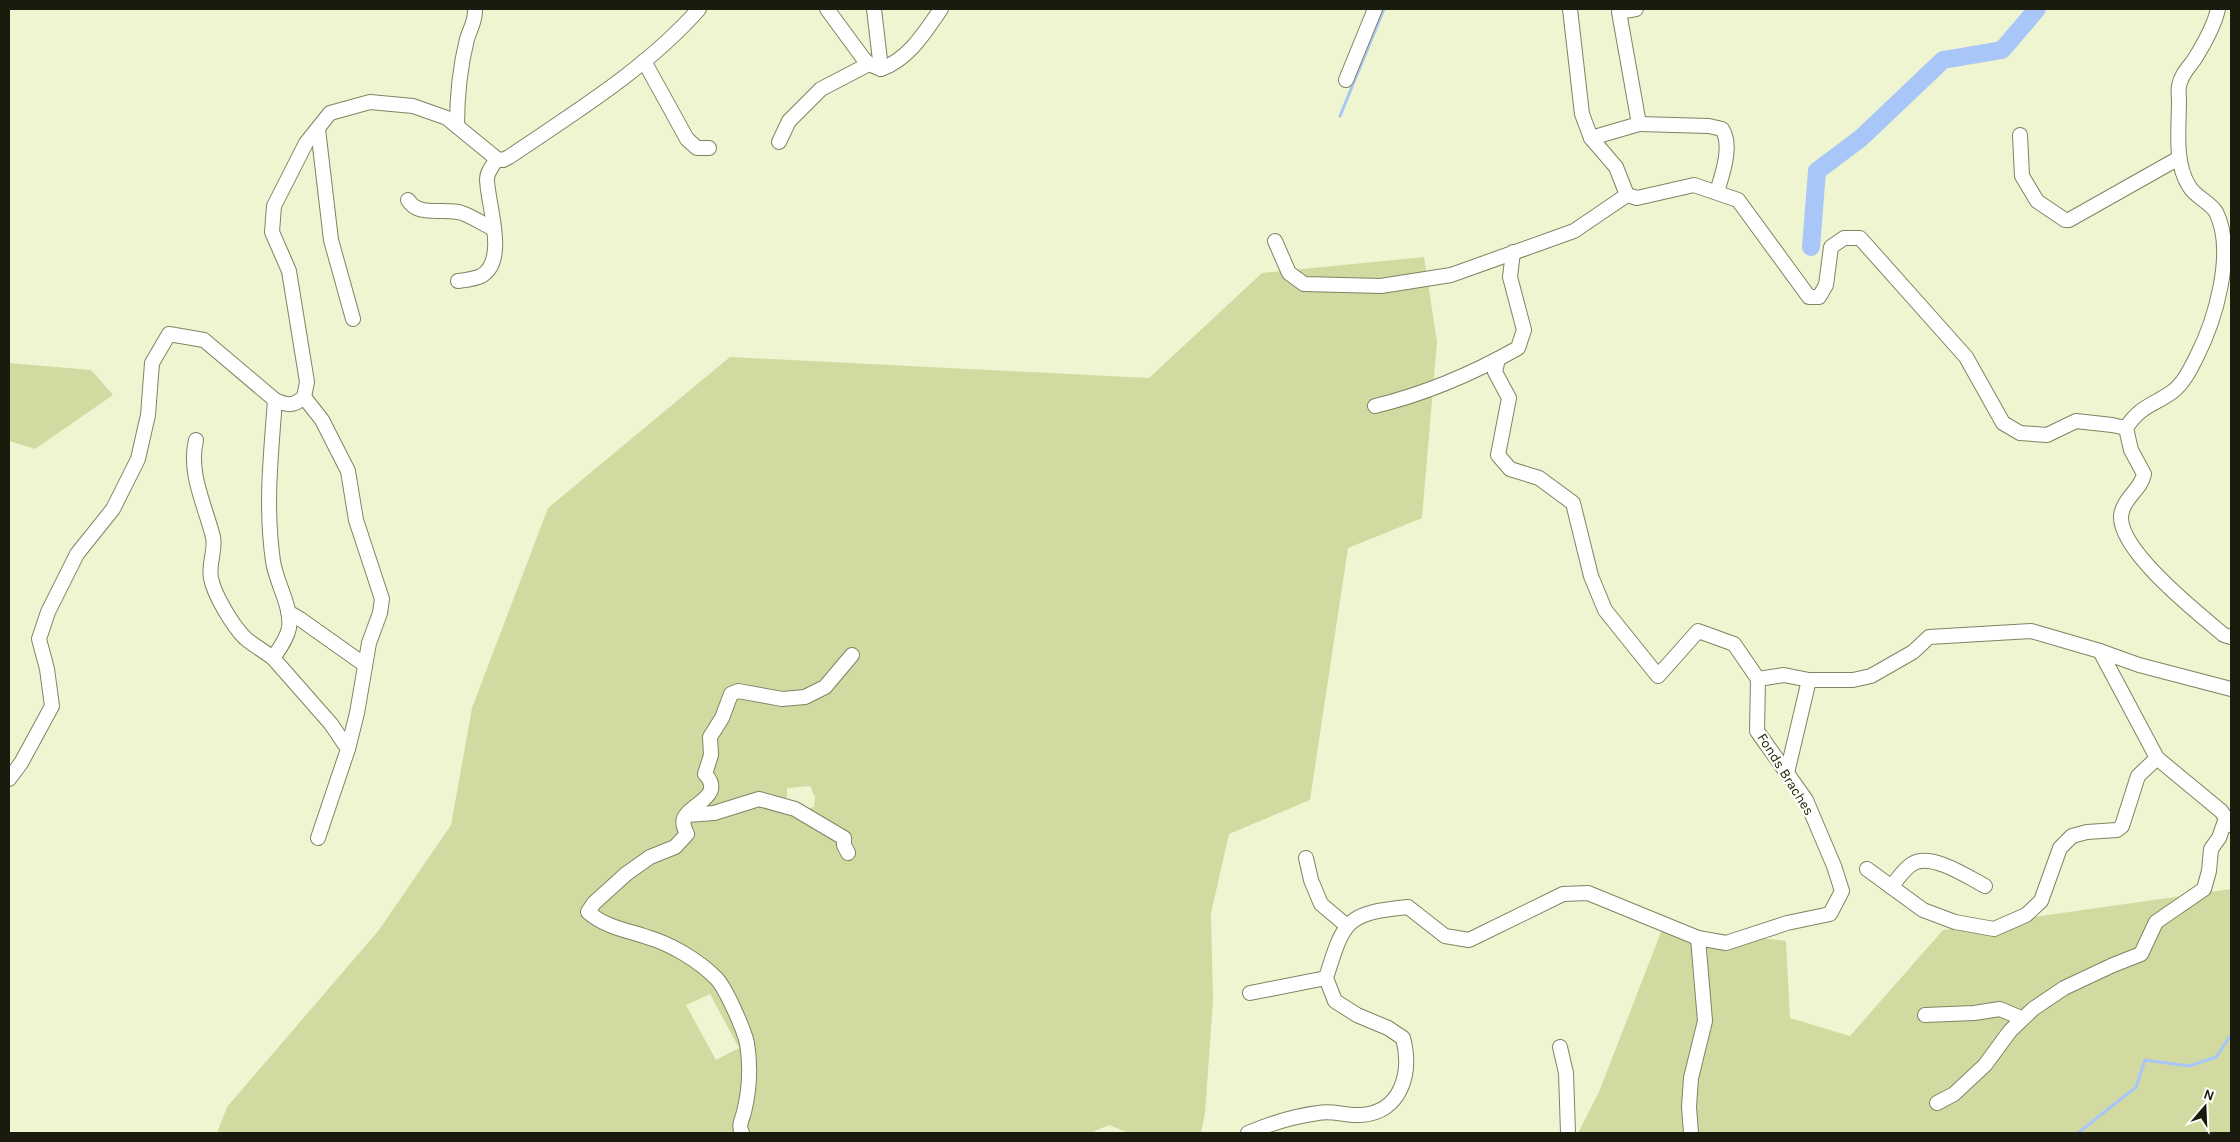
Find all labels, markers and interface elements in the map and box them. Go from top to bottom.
street label: Fonds Braches [1754,730,1818,819]
north arrow [2180,1082,2230,1132]
text: N [2202,1086,2217,1105]

